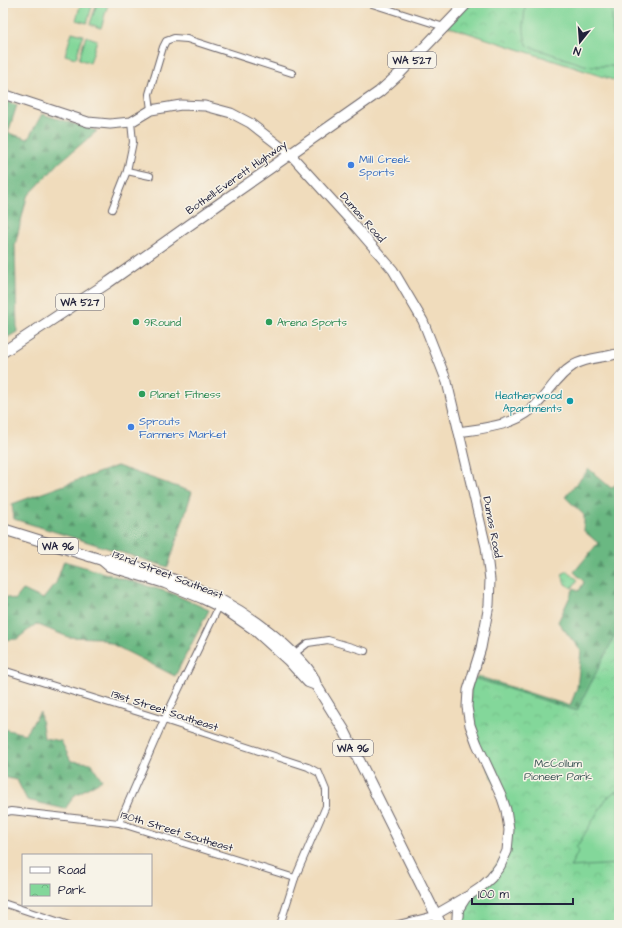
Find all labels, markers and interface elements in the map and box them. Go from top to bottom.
north arrow [560,22,600,62]
text: N [572,43,583,59]
road number: WA 527 [388,52,436,68]
street label: Bothell-Everett Highway [183,137,290,219]
place label: Mill Creek Sports [359,152,410,180]
marker: Mill Creek Sports [346,160,356,170]
street label: Dumas Road [337,189,389,246]
road number: WA 527 [56,294,104,310]
place label: 9Round [144,315,181,330]
place label: Arena Sports [277,315,347,330]
marker: 9Round [131,317,141,327]
marker: Arena Sports [264,317,274,327]
place label: Planet Fitness [150,387,221,402]
place label: Heatherwood Apartments [495,388,562,416]
marker: Planet Fitness [137,389,147,399]
marker: Heatherwood Apartments [565,396,575,406]
place label: Sprouts Farmers Market [139,414,227,442]
marker: Sprouts Farmers Market [126,422,136,432]
street label: Dumas Road [479,495,506,559]
road number: WA 96 [38,538,78,554]
street label: 132nd Street Southeast [110,546,226,603]
street label: 131st Street Southeast [110,686,221,735]
road number: WA 96 [333,740,373,756]
park label: McCollum Pioneer Park [524,756,592,784]
street label: 130th Street Southeast [119,807,235,856]
legend [22,854,152,906]
text: Road [58,862,86,879]
scale bar [472,880,573,906]
text: Park [58,882,86,899]
text: 100 m [478,886,509,903]

